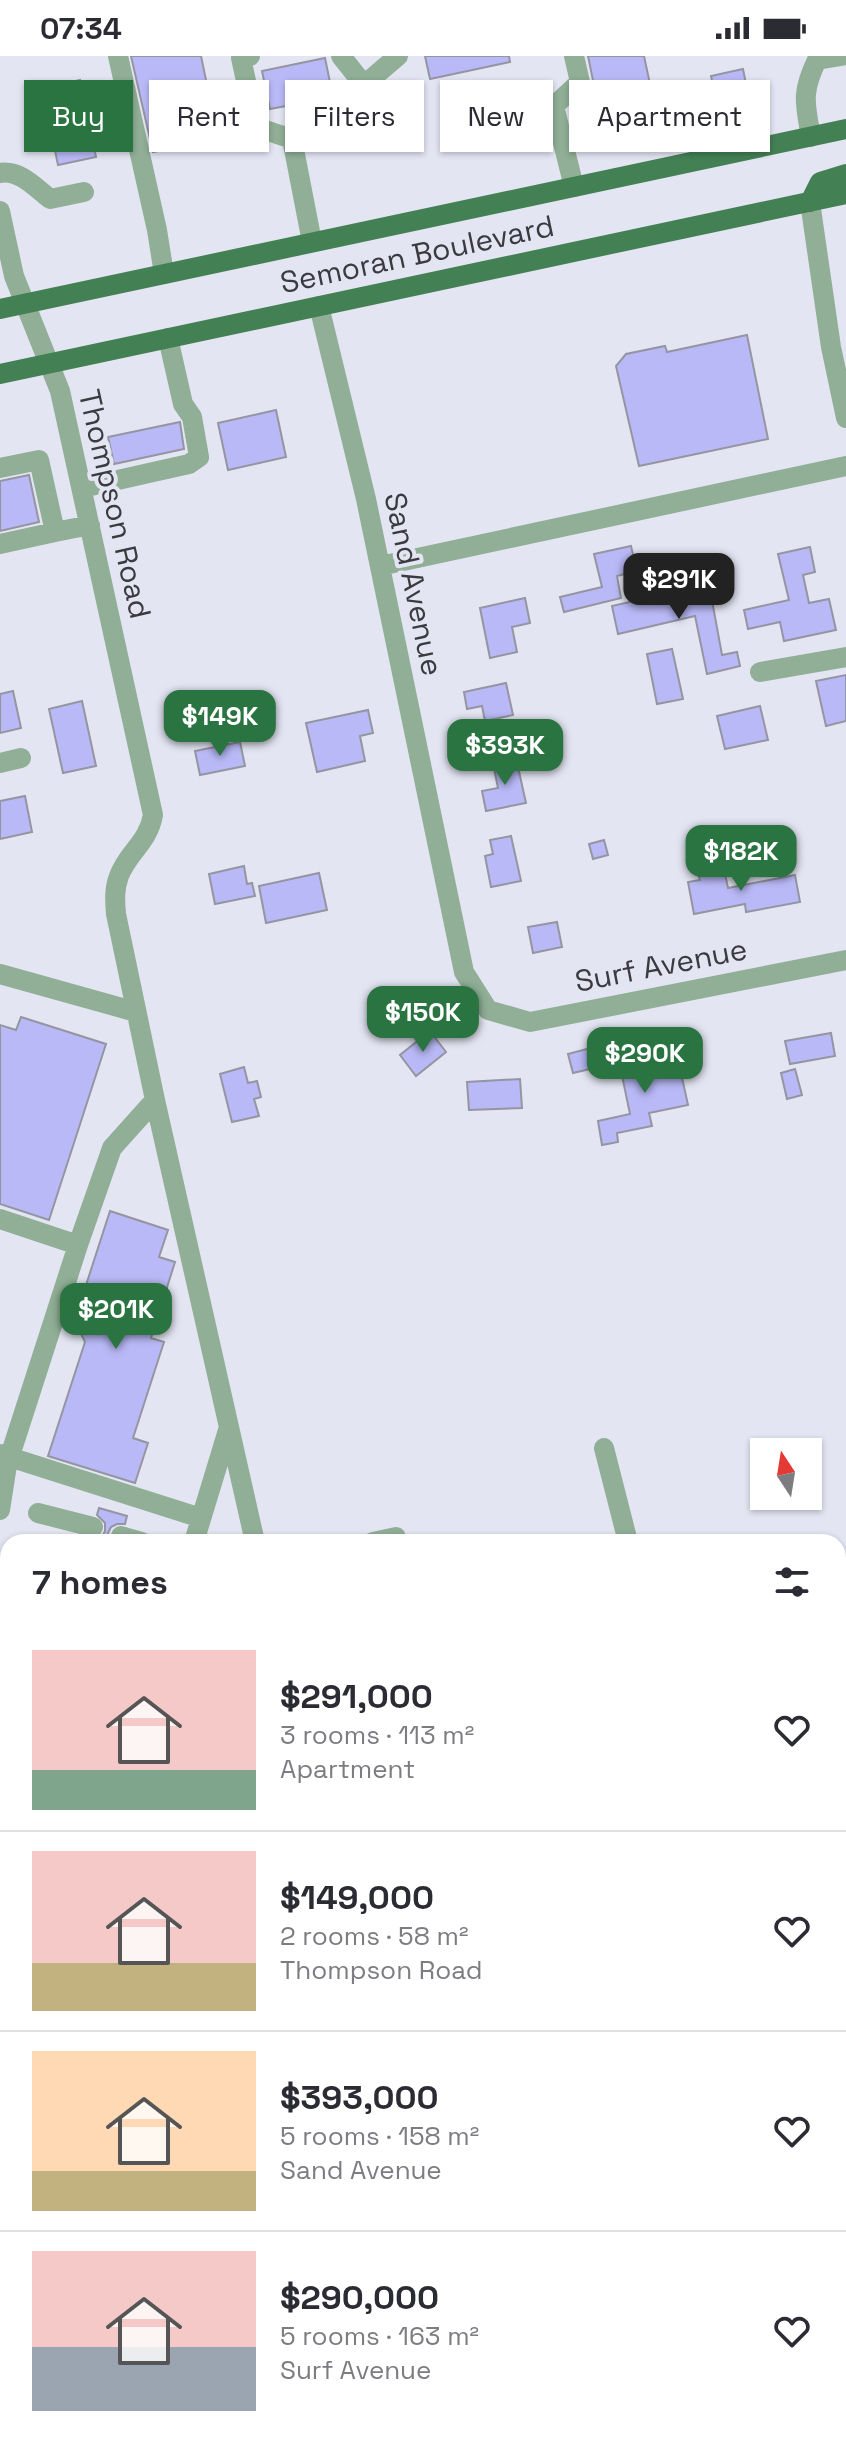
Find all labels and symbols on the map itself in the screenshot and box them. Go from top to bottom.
street label: Semoran Boulevard [277,206,557,302]
street label: Thompson Road [70,386,160,622]
street label: Sand Avenue [376,489,452,679]
pin: $291K [623,553,735,621]
pin: $149K [164,690,276,758]
pin: $393K [449,719,561,787]
pin: $182K [685,825,797,893]
street label: Surf Avenue [572,929,750,1001]
pin: $150K [367,986,479,1054]
pin: $290K [589,1027,701,1095]
pin: $201K [60,1283,172,1351]
north arrow [750,1438,822,1510]

